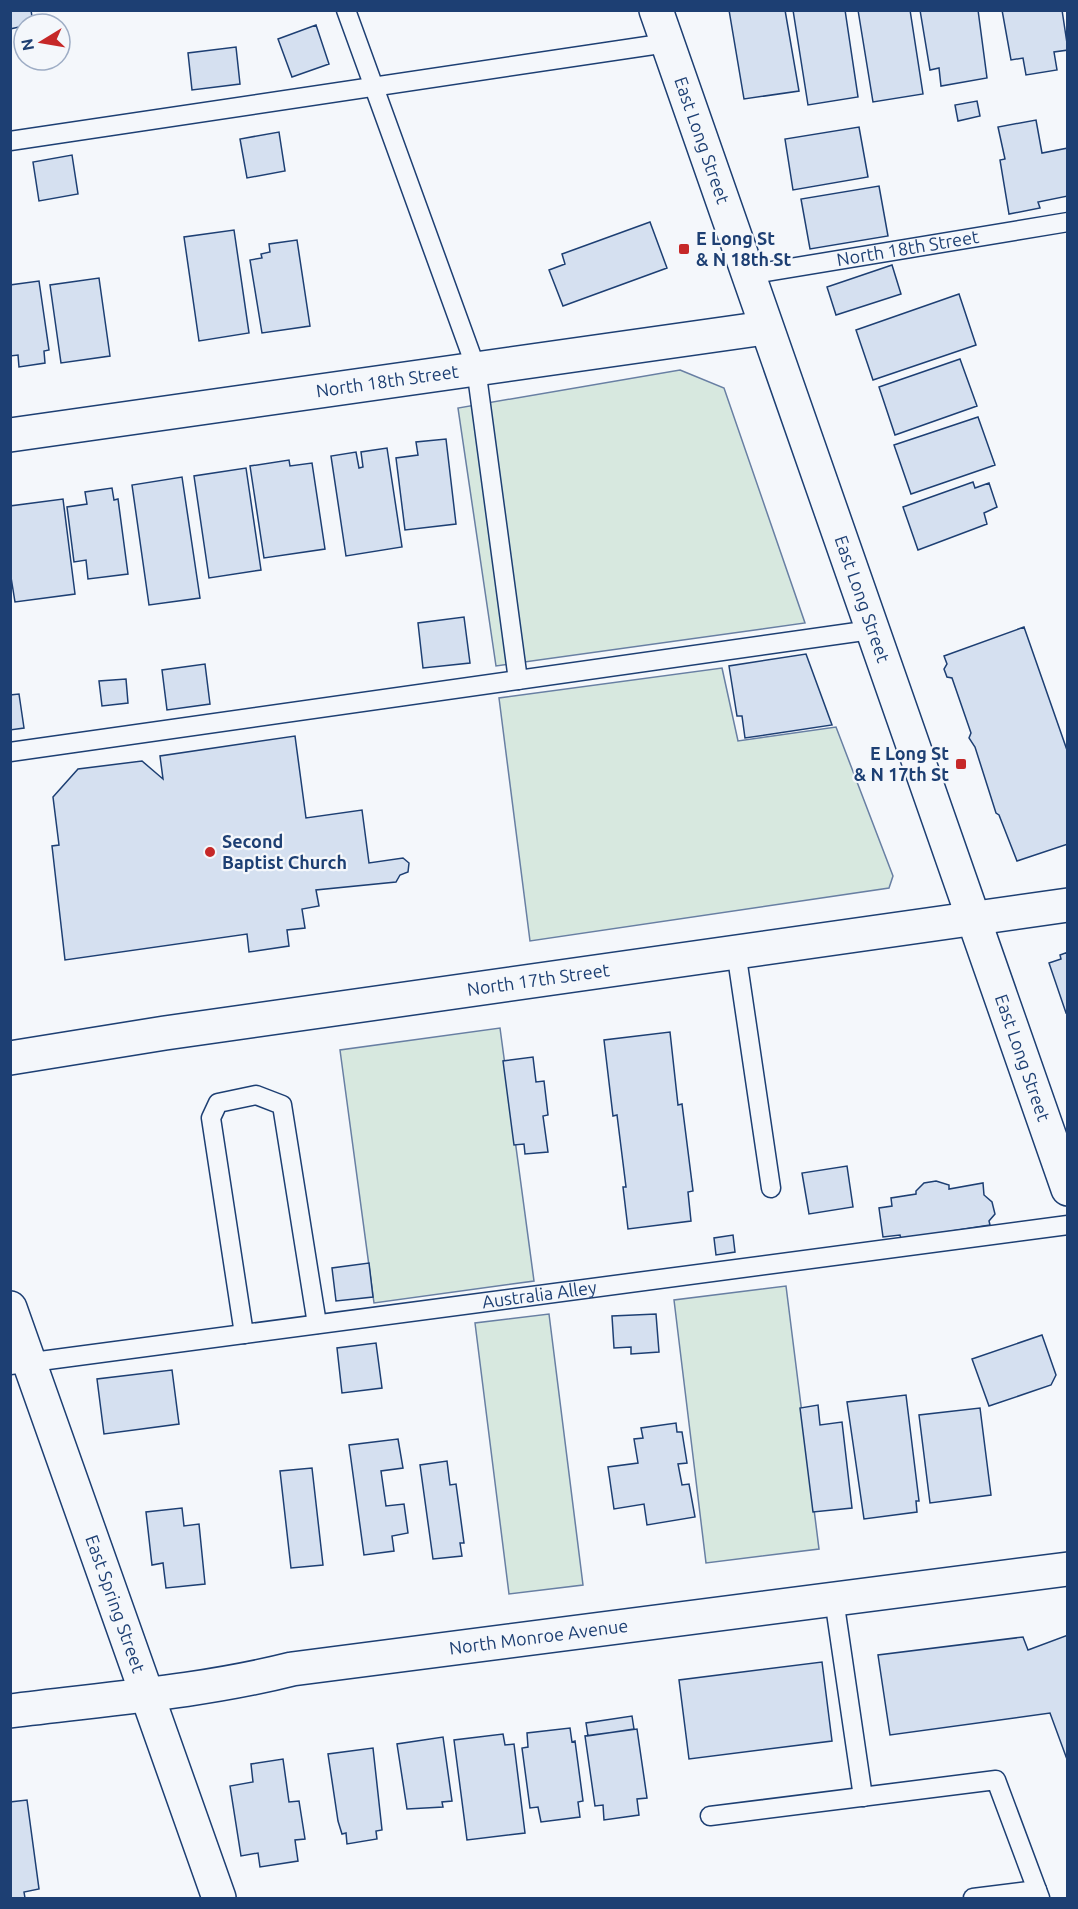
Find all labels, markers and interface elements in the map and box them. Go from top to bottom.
north arrow [12,12,72,72]
text: N [17,37,37,52]
street label: East Long Street [671,74,734,206]
street label: North 18th Street [835,226,980,269]
place label: E Long St & N 18th St [696,228,791,269]
marker: E Long St & N 18th St [677,242,691,256]
street label: North 18th Street [315,361,460,401]
street label: East Long Street [831,533,894,665]
place label: E Long St & N 17th St [854,743,949,784]
marker: E Long St & N 17th St [954,757,968,771]
place label: Second Baptist Church [222,831,347,872]
marker: Second Baptist Church [203,845,217,859]
street label: North 17th Street [466,959,611,999]
street label: East Long Street [992,991,1055,1124]
street label: Australia Alley [481,1276,598,1311]
street label: East Spring Street [82,1532,149,1675]
street label: North Monroe Avenue [448,1615,629,1658]

